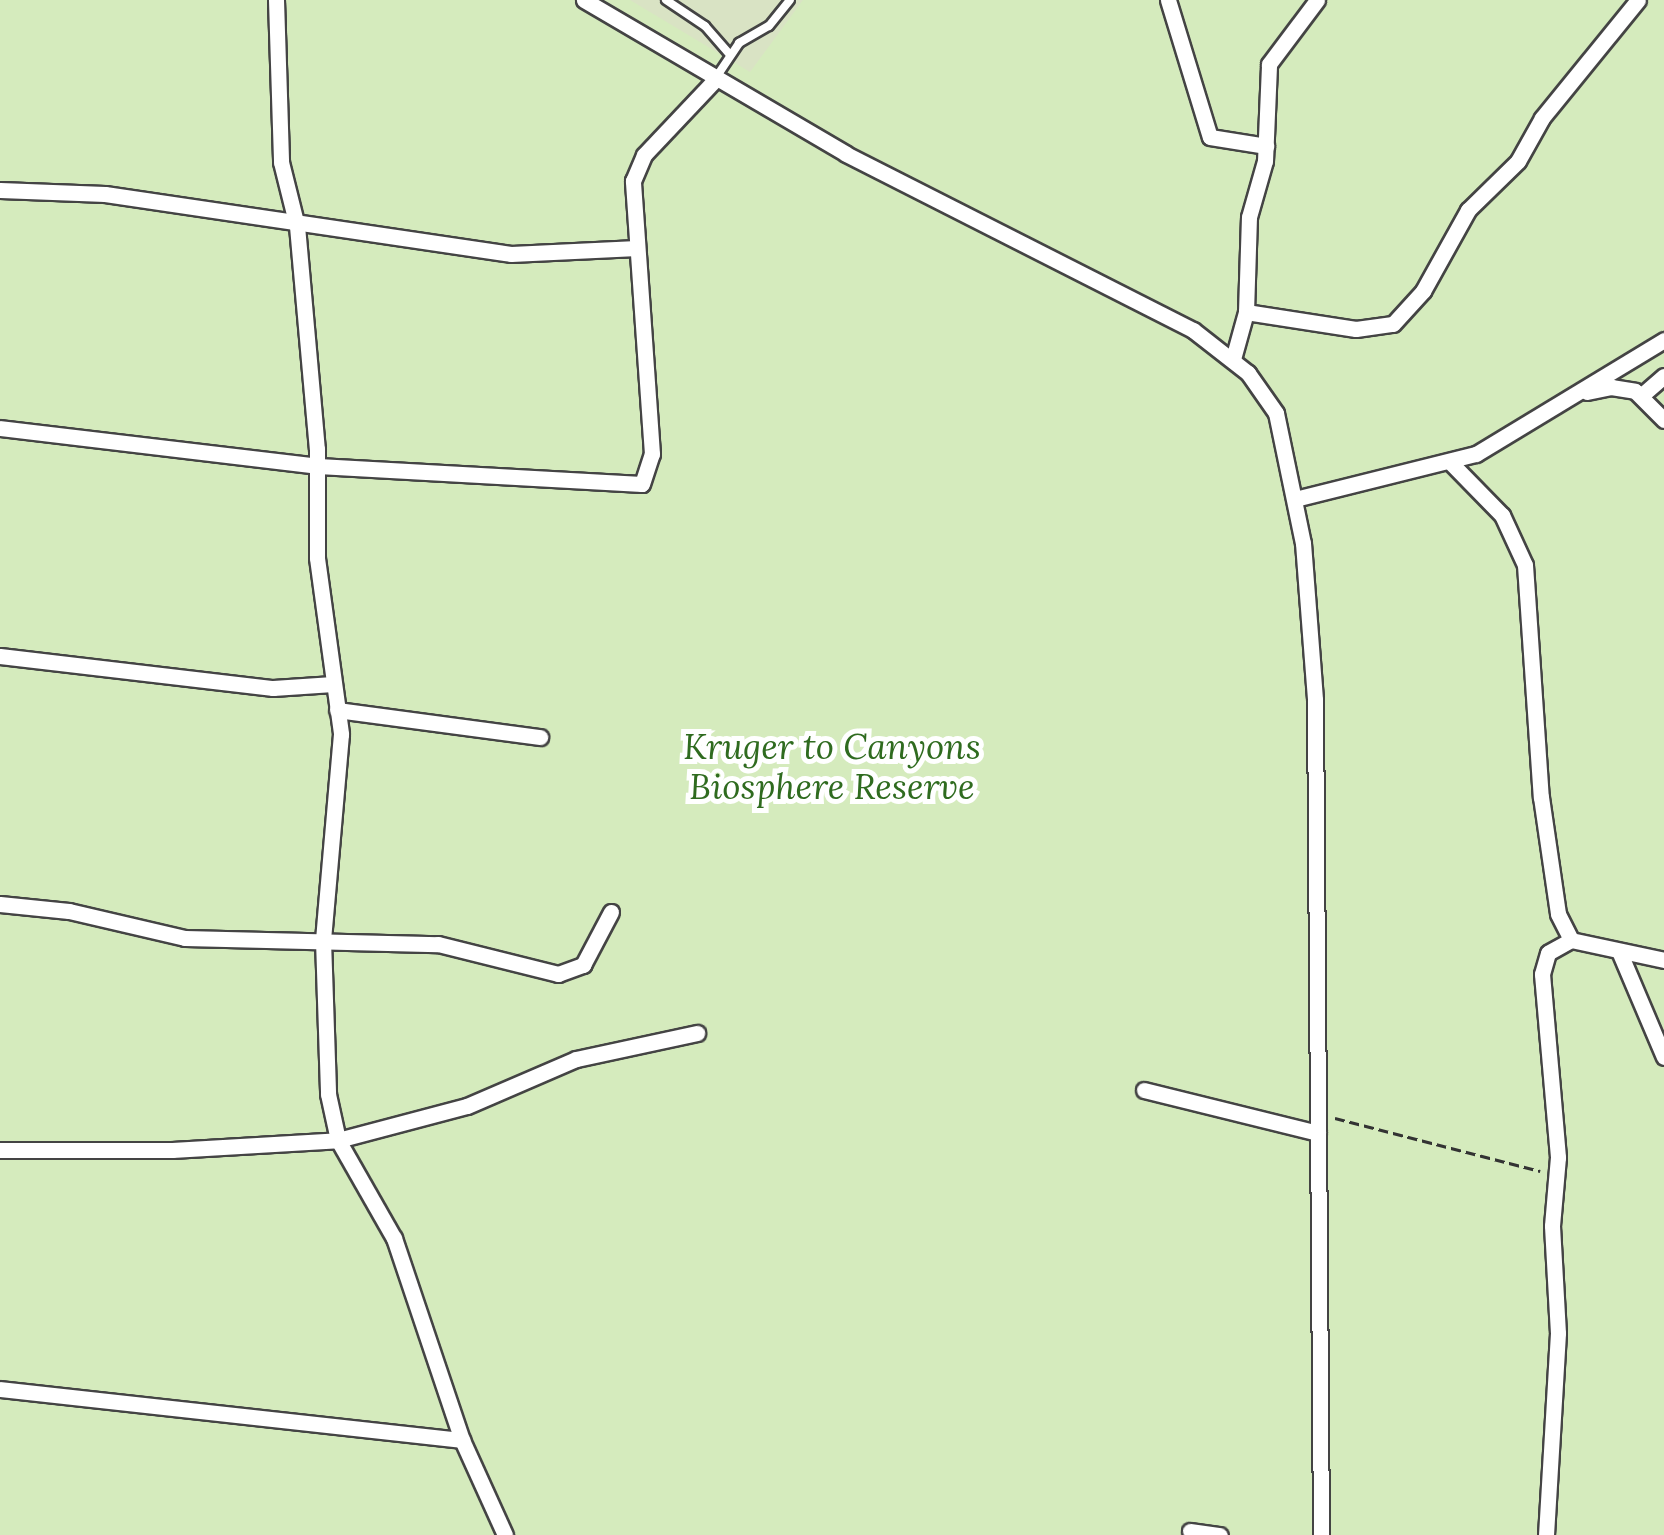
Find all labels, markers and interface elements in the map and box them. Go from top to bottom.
park label: Kruger to Canyons Biosphere Reserve [683,726,981,808]

